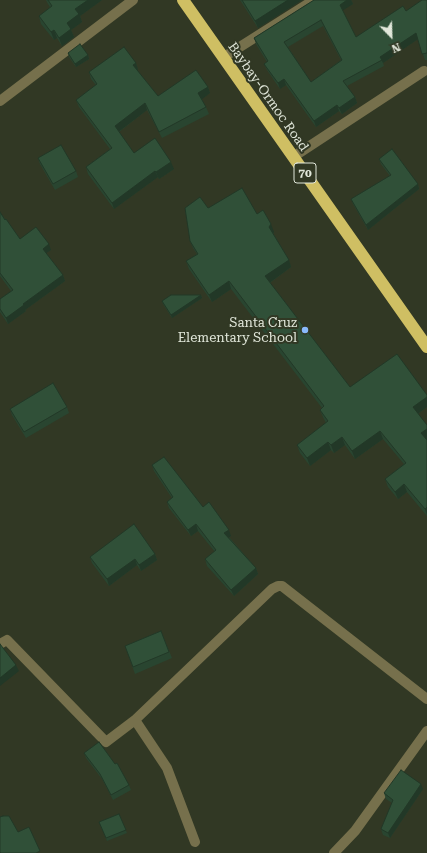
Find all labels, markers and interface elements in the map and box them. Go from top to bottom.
north arrow [371,16,411,56]
street label: Baybay-Ormoc Road [225,40,311,154]
text: N [389,40,402,55]
road number: 70 [294,163,316,183]
place label: Santa Cruz Elementary School [178,315,297,346]
marker: Santa Cruz Elementary School [300,325,310,335]

